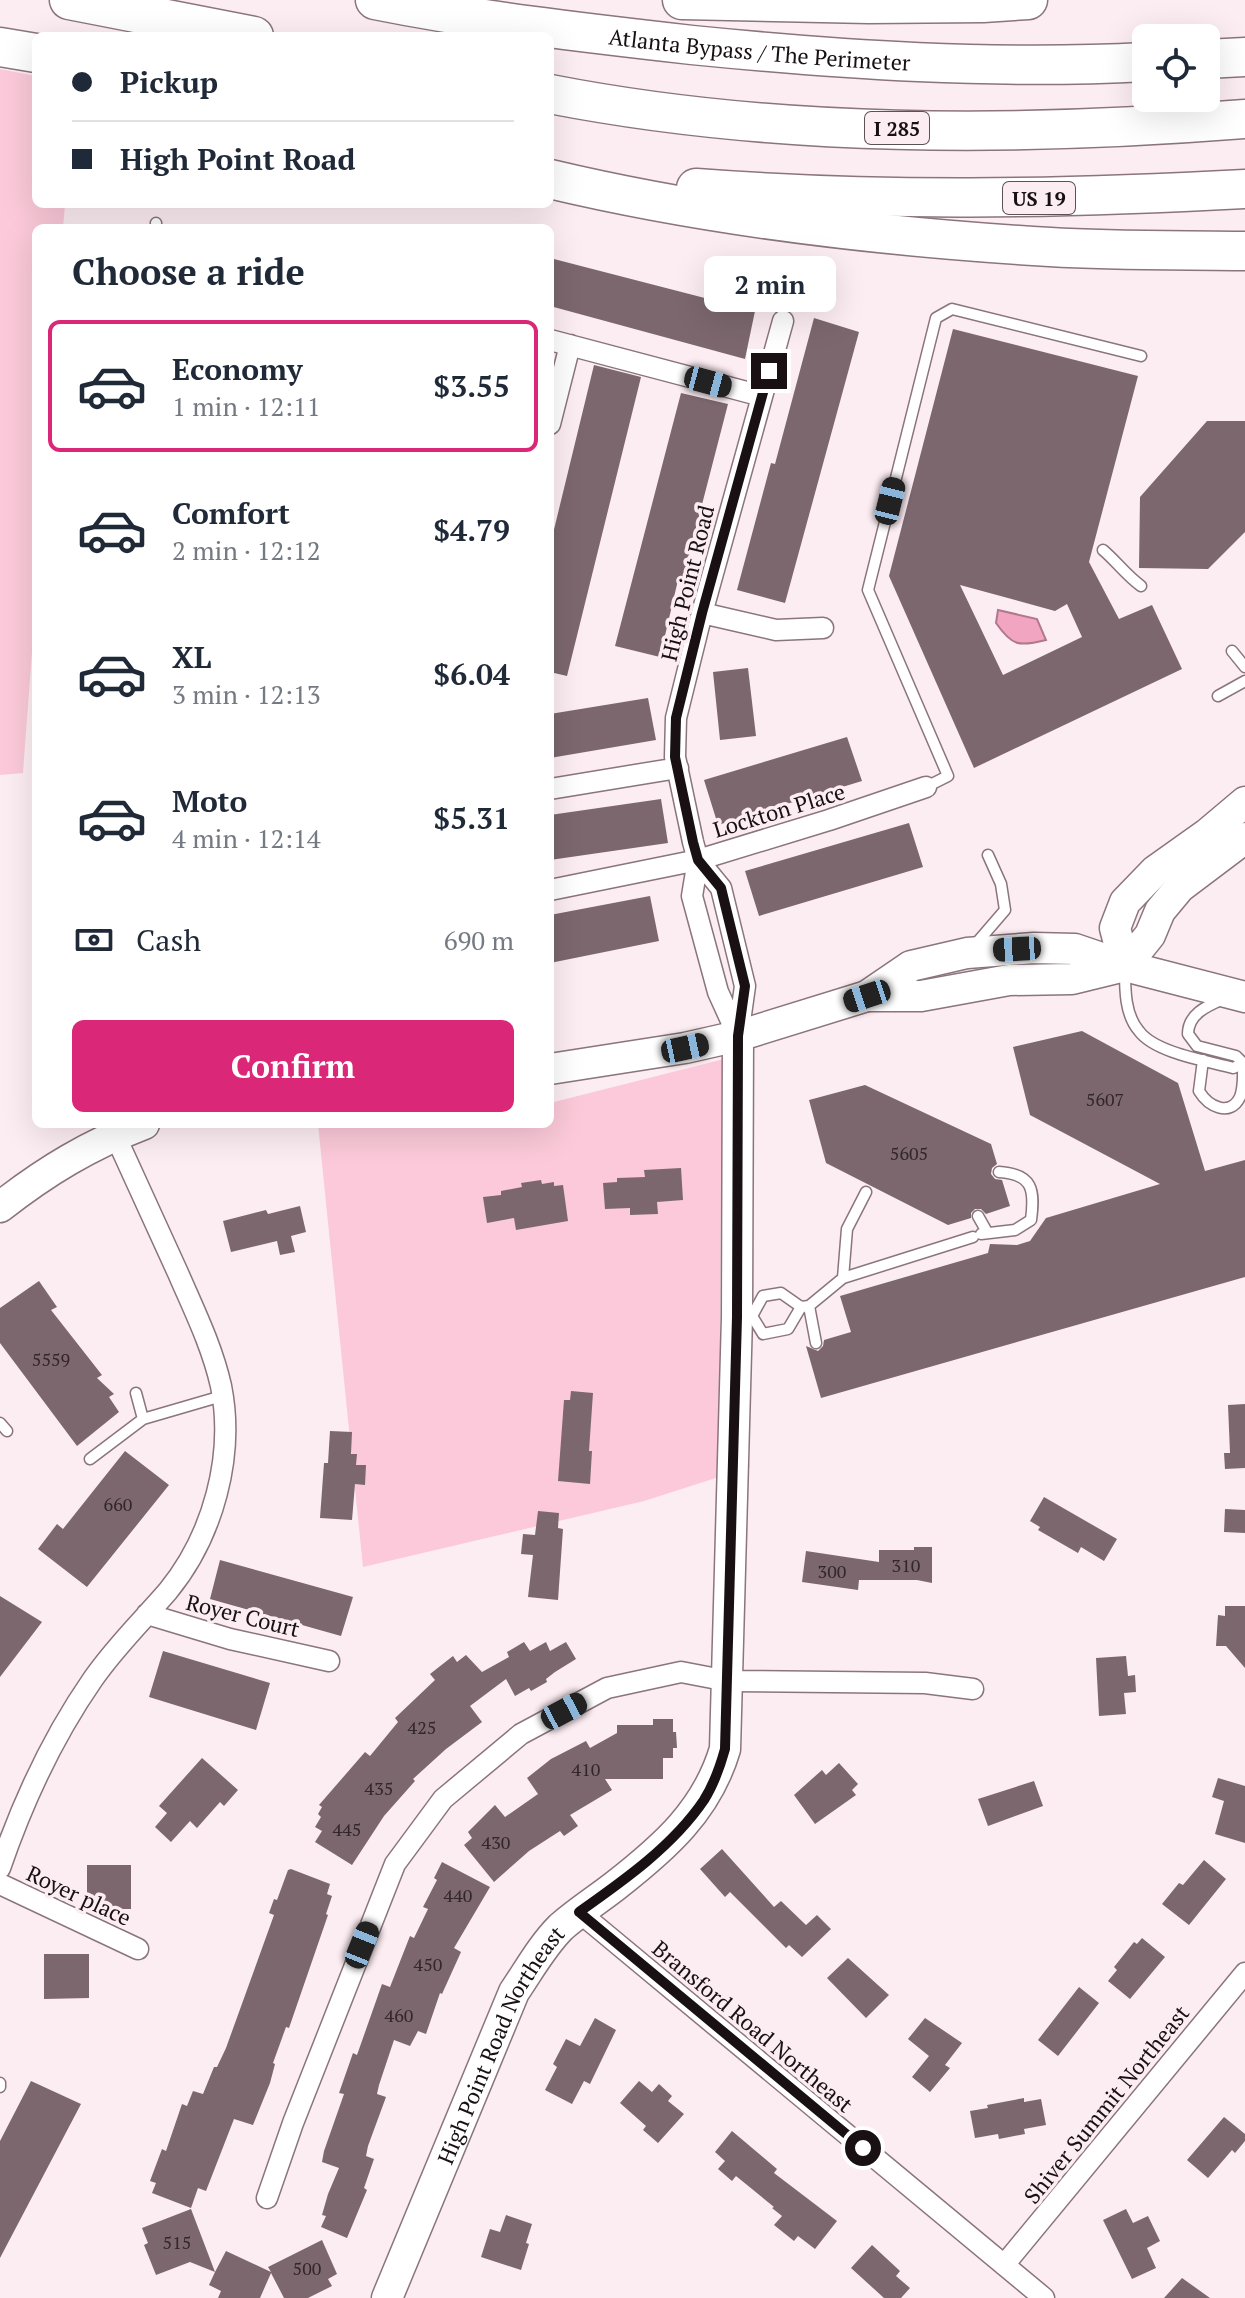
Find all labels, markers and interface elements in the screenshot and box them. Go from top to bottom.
street label: Atlanta Bypass / The Perimeter [607,21,912,76]
map controls [1132,24,1220,112]
button: locate [1132,24,1220,112]
text: Pickup [120,62,218,102]
road number: I 285 [865,112,929,144]
text: High Point Road [120,139,355,179]
road number: US 19 [1003,182,1075,214]
text: Choose a ride [72,248,305,295]
callout: 2 min [703,255,835,311]
text: 2 min [734,267,806,301]
text: Economy [172,349,303,389]
icon: car [76,350,148,422]
route end [751,353,787,389]
car [682,364,734,400]
text: $3.55 [433,366,510,406]
text: 1 min · 12:11 [172,389,321,423]
car [873,475,907,527]
text: Comfort [172,493,290,533]
icon: car [76,494,148,566]
street label: High Point Road [654,502,720,664]
text: $4.79 [433,510,510,550]
text: 2 min · 12:12 [172,533,321,567]
text: XL [172,637,211,677]
icon: car [76,638,148,710]
text: $6.04 [433,654,510,694]
text: 3 min · 12:13 [172,677,321,711]
street label: Lockton Place [710,776,848,844]
text: Moto [172,781,247,821]
icon: car [76,782,148,854]
text: $5.31 [433,798,510,838]
text: 4 min · 12:14 [172,821,321,855]
icon: cash [72,918,116,962]
text: Cash [136,920,201,960]
text: 690 m [444,923,514,957]
car [992,936,1042,962]
car [840,977,894,1015]
button: Confirm [72,1020,514,1112]
car [659,1031,711,1065]
house number: 5607 [1086,1087,1124,1111]
house number: 5605 [890,1141,928,1165]
house number: 5559 [32,1347,70,1371]
house number: 660 [104,1492,132,1516]
house number: 310 [892,1553,920,1577]
house number: 300 [818,1559,846,1583]
street label: Royer Court [183,1587,303,1643]
car [537,1689,591,1733]
house number: 425 [408,1715,436,1739]
house number: 410 [572,1757,600,1781]
house number: 435 [365,1776,393,1800]
house number: 445 [333,1817,361,1841]
house number: 430 [482,1830,510,1854]
street label: Royer place [22,1858,136,1932]
house number: 440 [444,1883,472,1907]
car [342,1918,382,1972]
street label: High Point Road Northeast [430,1919,570,2168]
street label: Bransford Road Northeast [647,1934,859,2118]
house number: 450 [414,1952,442,1976]
street label: Shiver Summit Northeast [1017,1999,1195,2209]
house number: 460 [385,2003,413,2027]
route start [845,2130,881,2166]
house number: 515 [163,2230,191,2254]
house number: 500 [293,2256,321,2280]

